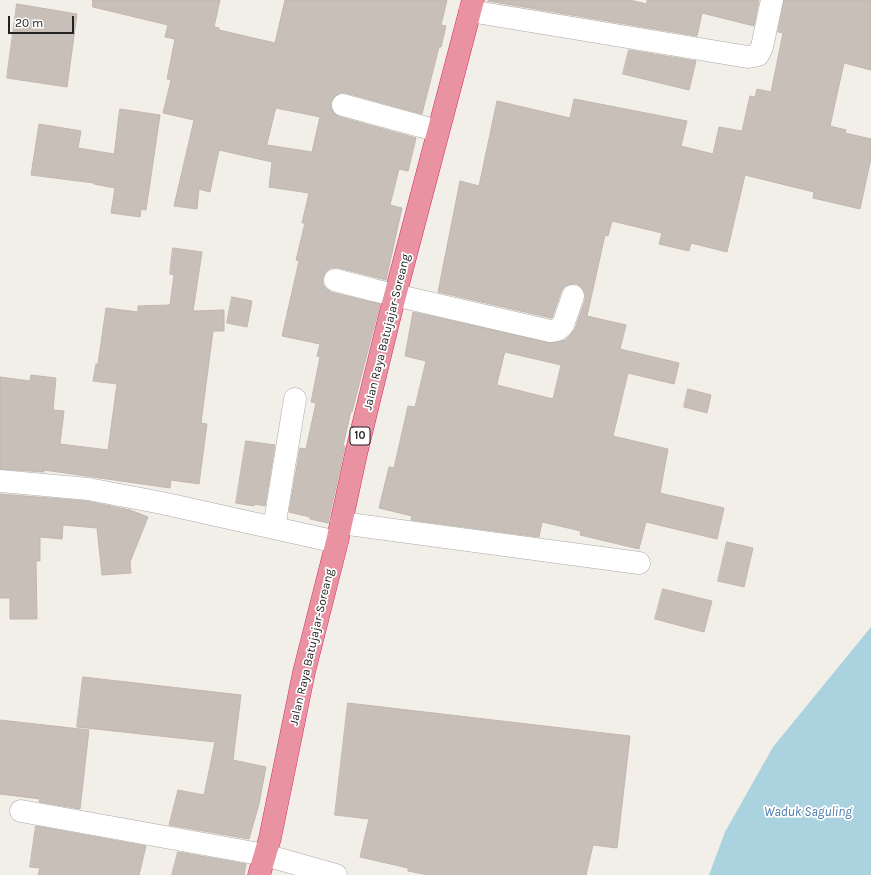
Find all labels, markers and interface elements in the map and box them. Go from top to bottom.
scale bar [10,8,76,34]
text: 20 m [15,16,43,30]
street label: Jalan Raya Batujajar-Soreang [361,252,413,412]
road number: 10 [350,427,370,445]
street label: Jalan Raya Batujajar-Soreang [287,567,337,727]
water label: Waduk Saguling [764,804,852,820]

